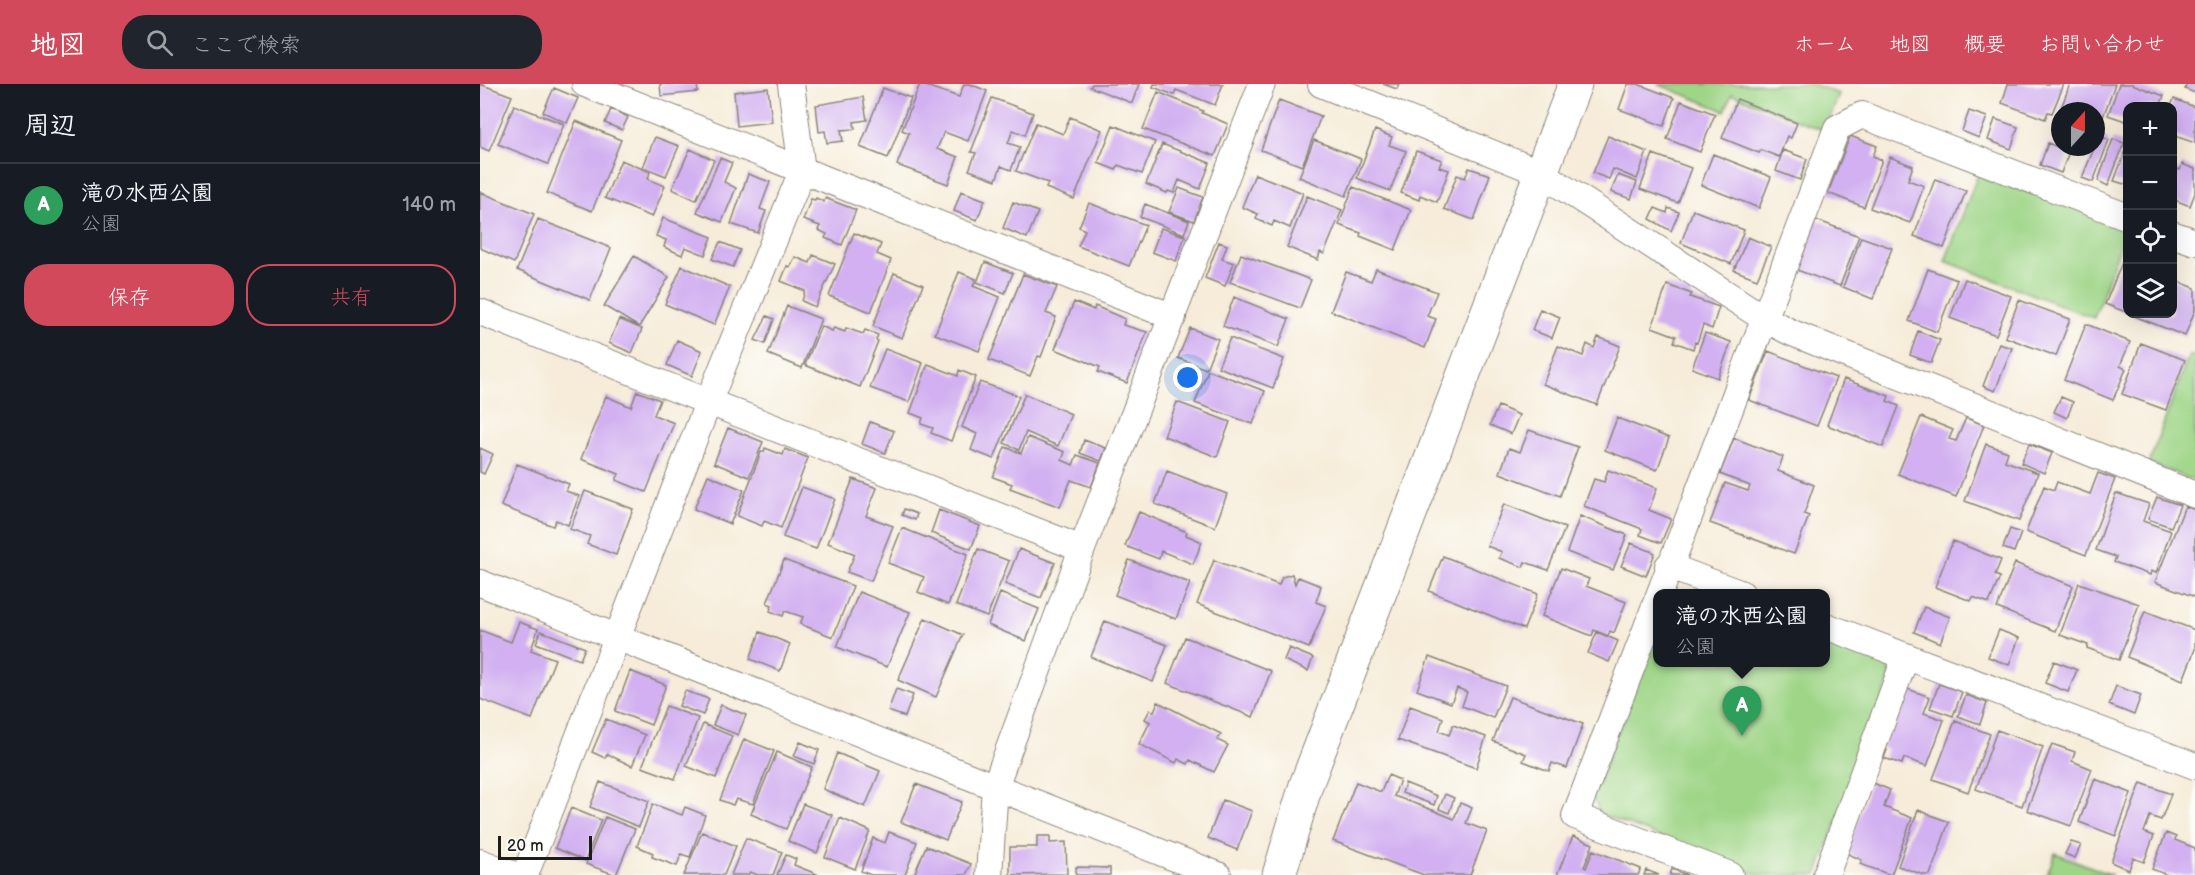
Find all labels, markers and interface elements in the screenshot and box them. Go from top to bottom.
search box [122,15,542,69]
icon: search [143,26,176,59]
text: 地図 [30,29,86,62]
text: ここで検索 [191,32,301,59]
text: ホーム [1794,32,1856,57]
text: 地図 [1889,32,1931,57]
text: 概要 [1964,32,2006,57]
text: お問い合わせ [2039,32,2165,57]
north arrow [2051,102,2105,156]
map controls [2123,102,2177,318]
button: + [2123,102,2177,156]
text: 周辺 [24,111,76,142]
button: − [2123,156,2177,210]
text: 滝の水西公園 [81,180,213,207]
text: A [37,193,50,217]
text: 140 m [402,193,456,217]
button: locate [2123,210,2177,264]
text: 公園 [81,212,121,236]
button: 保存 [24,264,234,326]
button: 共有 [246,264,456,326]
button: layers [2123,264,2177,318]
your location [1173,363,1202,392]
popup [1653,589,1830,667]
text: 滝の水西公園 [1675,603,1808,630]
text: 公園 [1675,635,1715,659]
pin: A [1722,686,1762,736]
scale bar [498,833,592,860]
text: 20 m [507,837,543,856]

